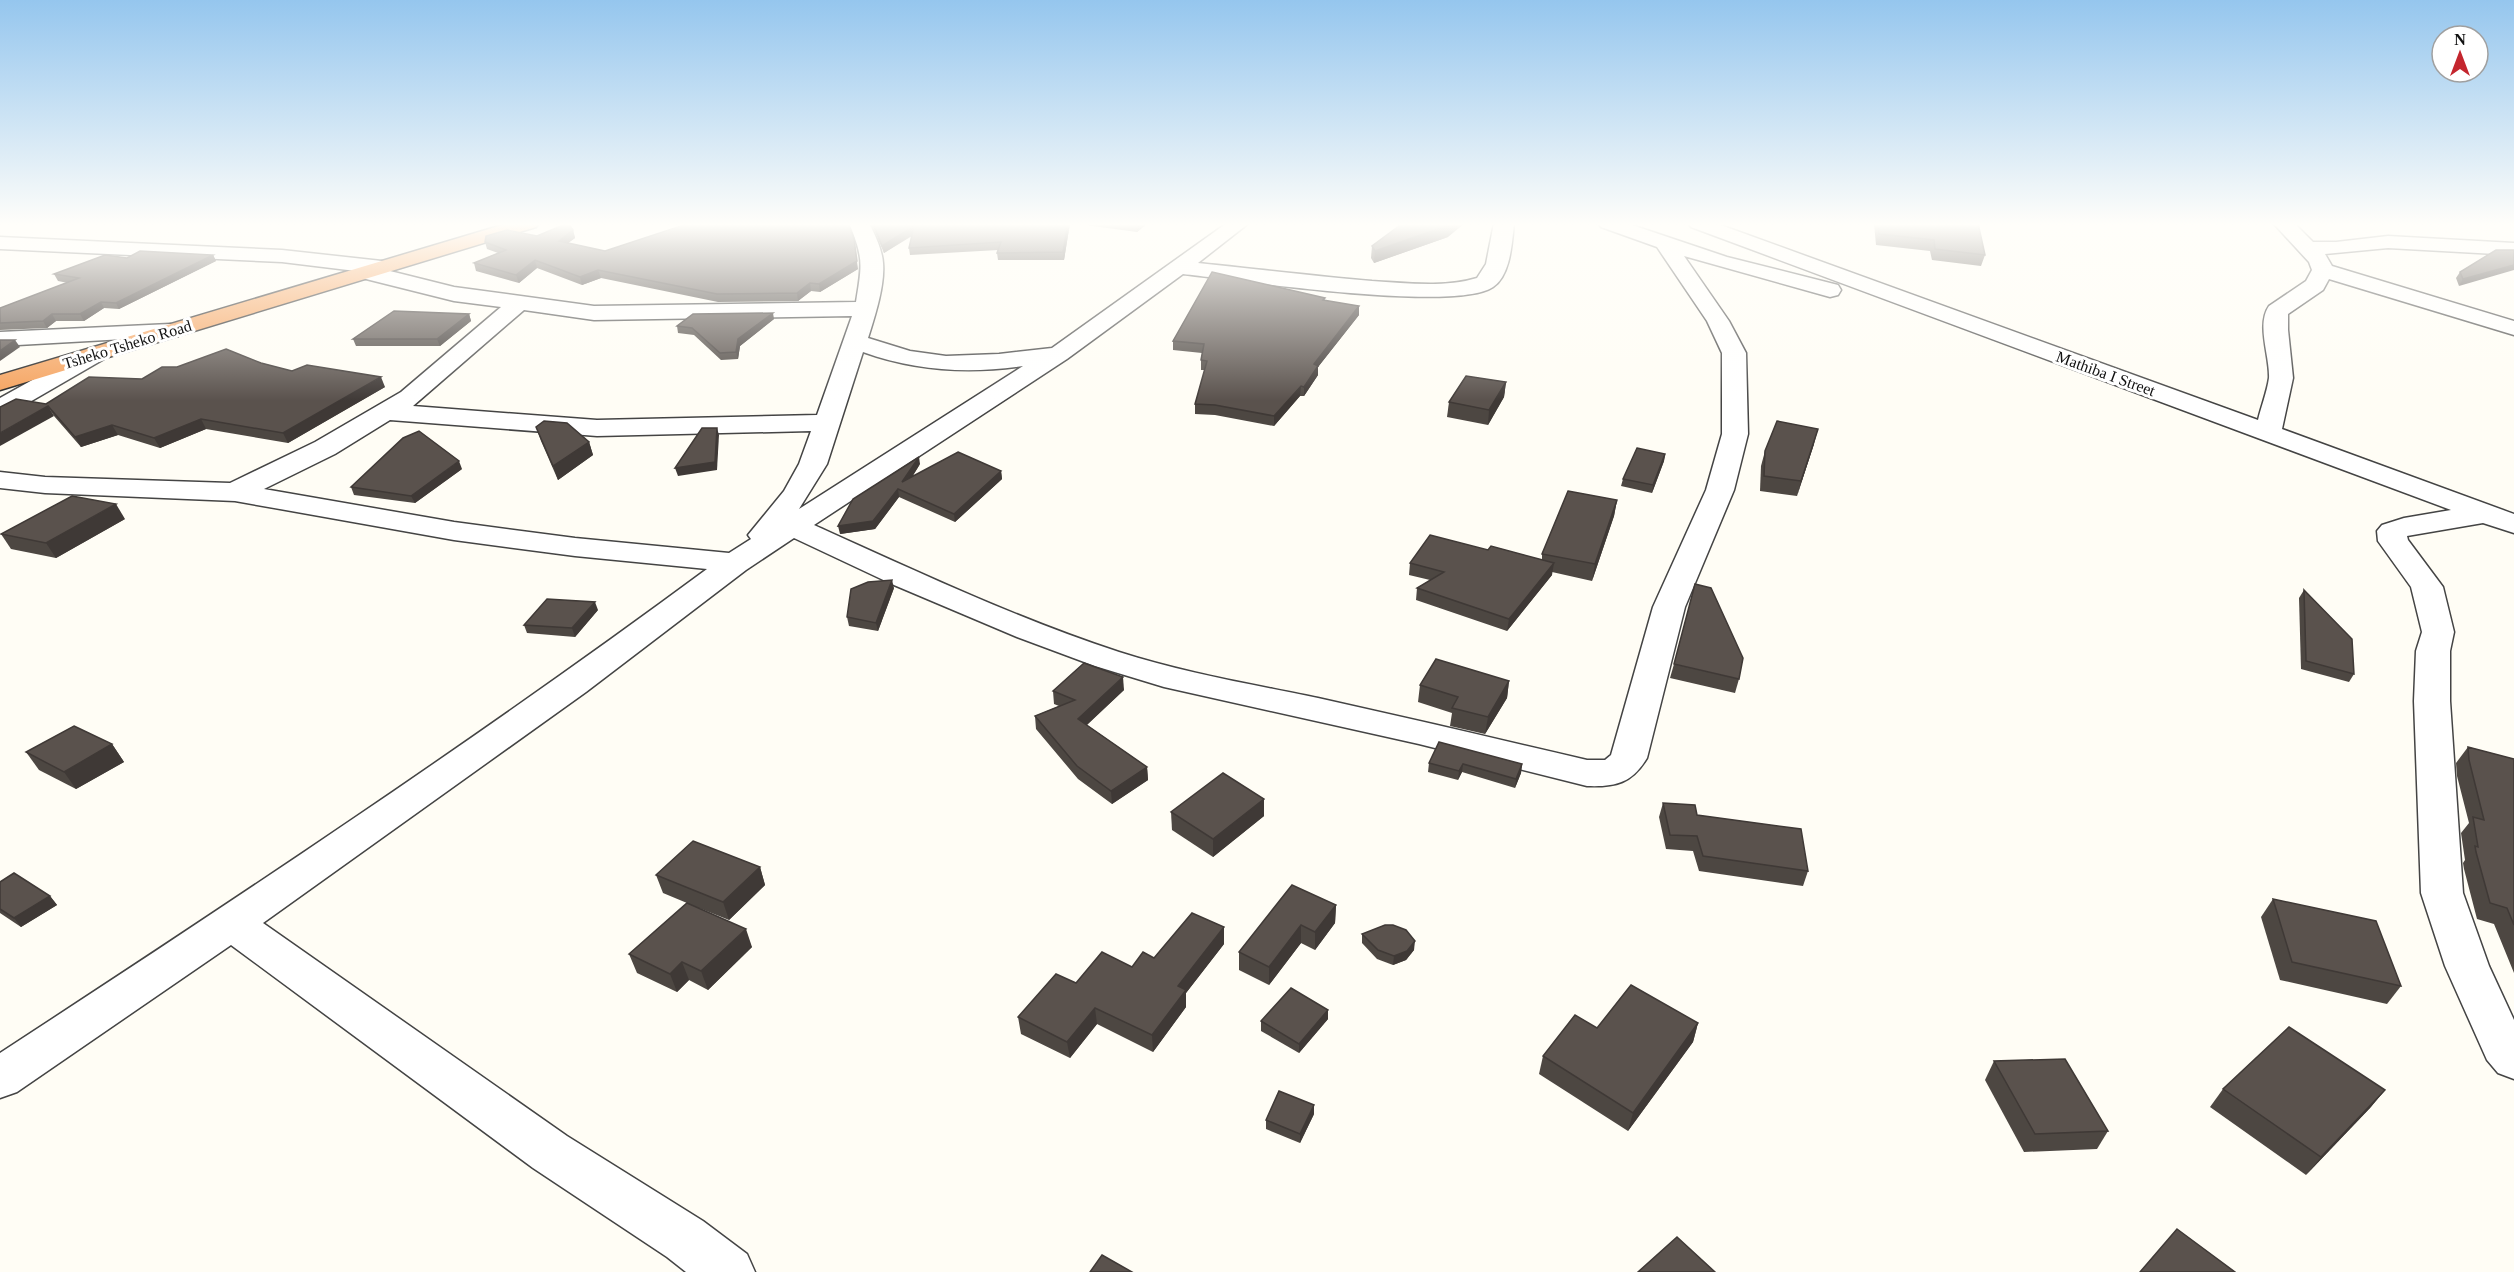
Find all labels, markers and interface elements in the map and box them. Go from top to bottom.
north arrow [2430,24,2490,84]
text: N [2454,31,2466,48]
street label: Tsheko Tsheko Road [61,317,193,372]
street label: Mathiba I Street [2054,348,2158,399]

